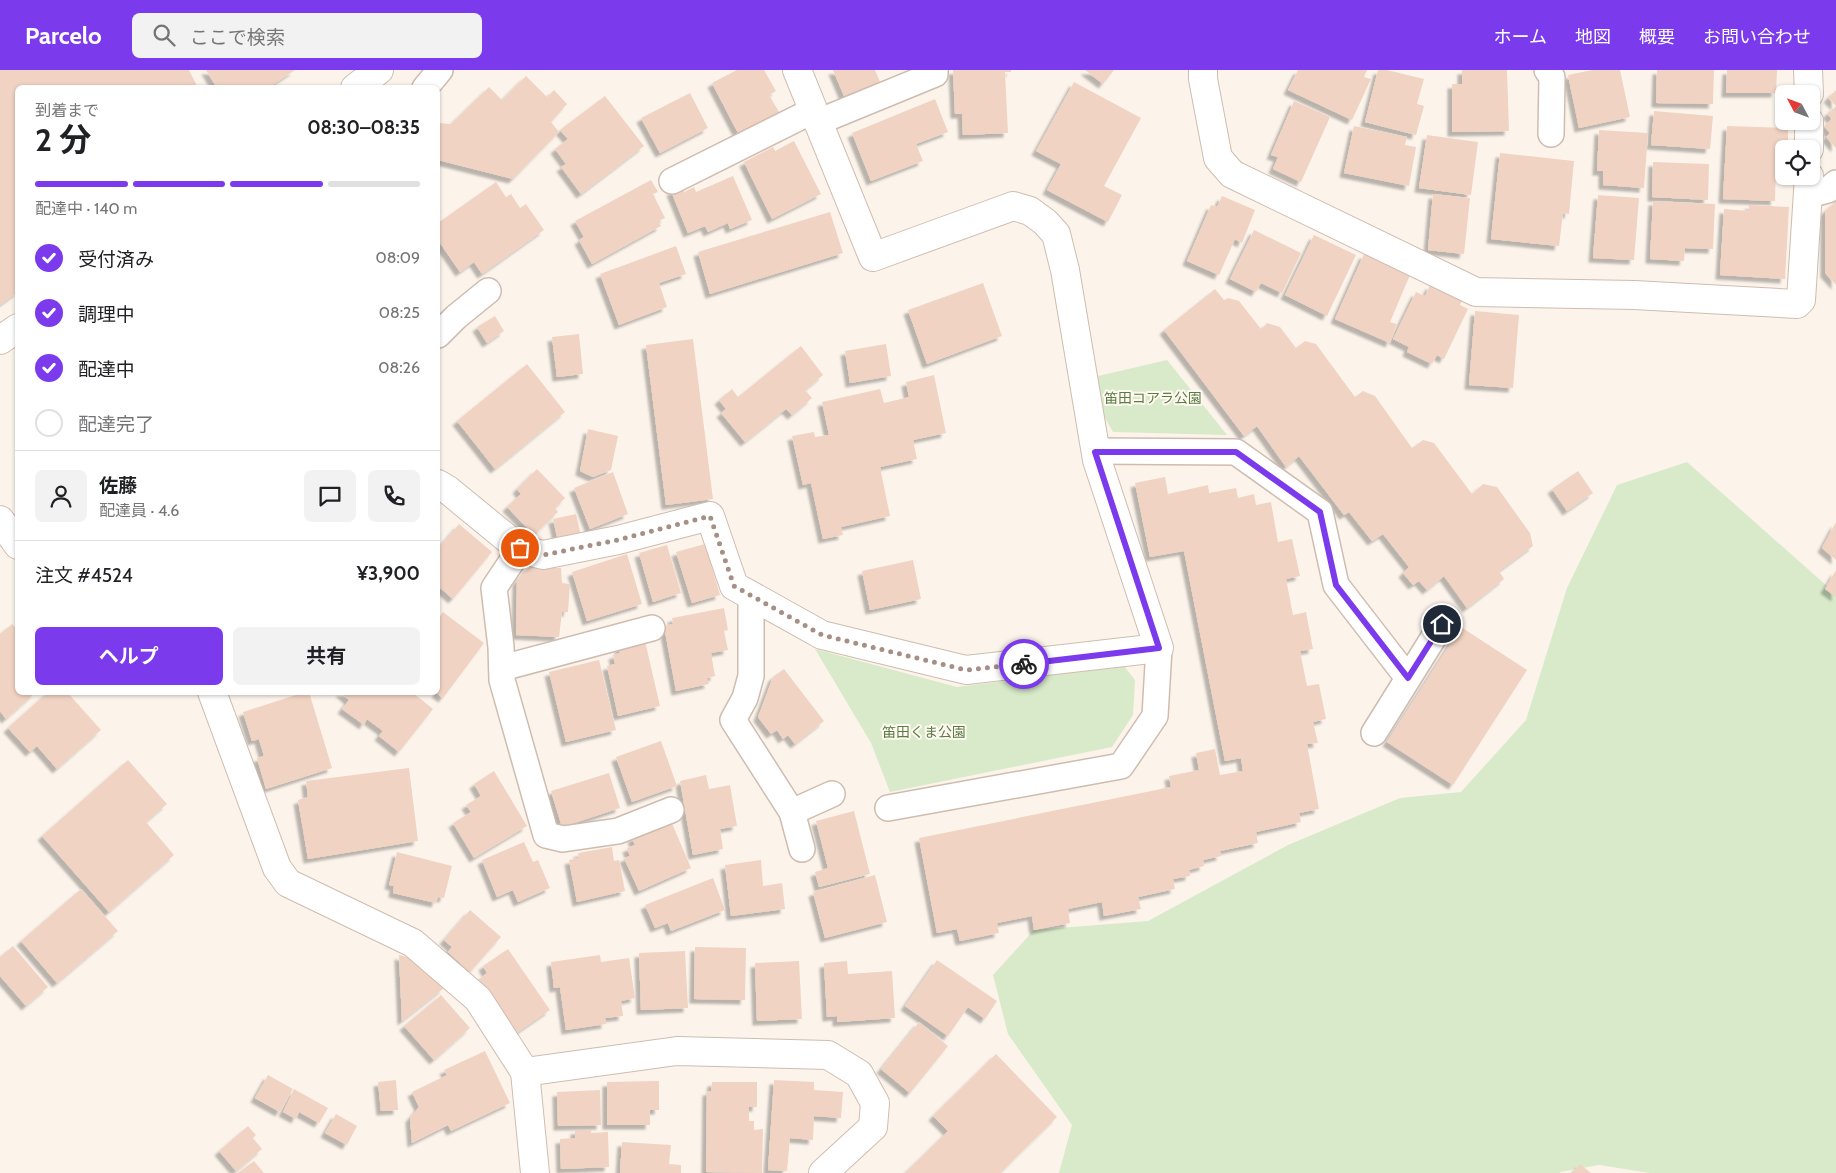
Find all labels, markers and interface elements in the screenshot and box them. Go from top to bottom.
search box [132,13,482,58]
text: Parcelo [25,21,102,50]
icon: search [150,21,178,49]
text: ここで検索 [190,26,285,49]
text: ホーム [1494,26,1547,48]
text: 地図 [1575,26,1611,48]
text: 概要 [1639,26,1675,48]
text: お問い合わせ [1703,26,1811,48]
north arrow [1775,85,1820,130]
map controls [1775,85,1820,185]
text: 到着まで [35,101,99,120]
text: 08:30–08:35 [307,116,420,139]
text: 2 分 [35,120,91,159]
button: locate [1775,140,1820,185]
text: 配達中 · 140 m [35,199,137,218]
icon: check [35,244,63,272]
text: 受付済み [78,248,154,271]
text: 08:09 [376,248,420,267]
icon: check [35,299,63,327]
text: 調理中 [78,303,135,326]
text: 08:25 [379,303,420,322]
icon: check [35,354,63,382]
text: 配達中 [78,358,135,381]
text: 08:26 [378,358,420,377]
park label: 笛田コアラ公園 [1104,389,1202,407]
text: 配達完了 [78,413,154,436]
button: person [35,470,87,522]
button: chat [304,470,356,522]
button: phone [368,470,420,522]
text: 佐藤 [99,474,137,497]
text: 配達員 · 4.6 [99,501,179,520]
pin [499,527,541,569]
icon: bag [506,534,534,562]
text: ¥3,900 [357,562,420,585]
text: 注文 #4524 [35,564,133,587]
pin [1421,603,1463,645]
icon: home [1428,610,1456,638]
button: ヘルプ [35,627,223,685]
button: 共有 [233,627,420,685]
courier [999,639,1049,689]
icon: bike [1010,650,1038,678]
park label: 笛田くま公園 [882,723,966,741]

